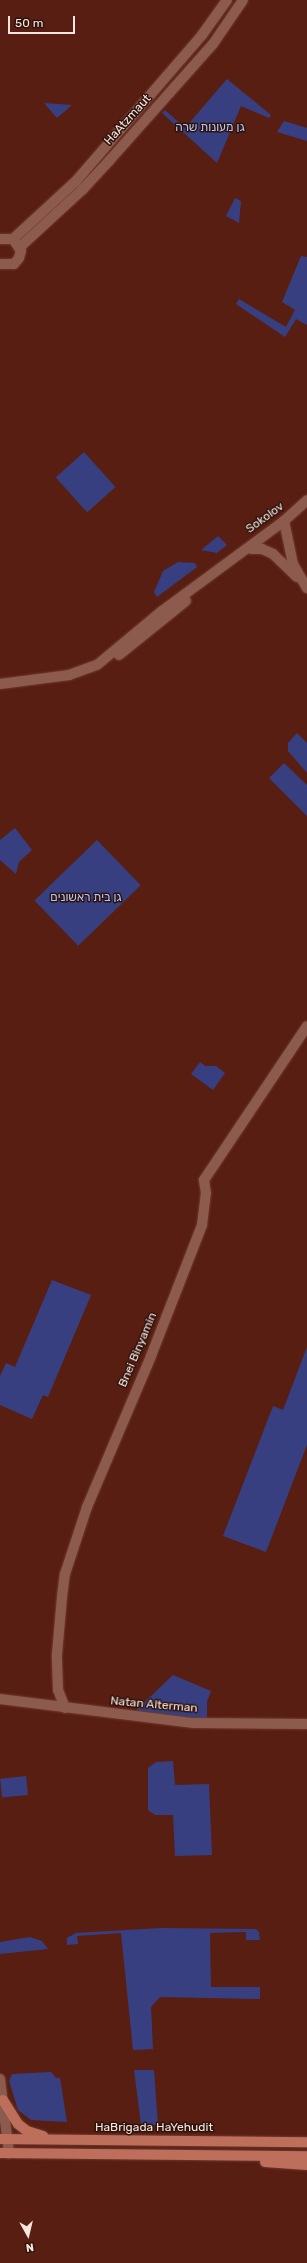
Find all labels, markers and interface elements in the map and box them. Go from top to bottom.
scale bar [10,8,77,34]
text: 50 m [15,16,43,30]
street label: HaAtzmaut [102,92,154,148]
park label: גן מעונות שרה [175,121,245,135]
street label: Sokolov [243,499,287,537]
park label: גן בית ראשונים [50,891,122,905]
street label: Bnei Binyamin [116,1310,160,1390]
street label: Natan Alterman [110,1694,198,1716]
street label: HaBrigada HaYehudit [95,2121,213,2135]
north arrow [8,2215,48,2255]
text: N [25,2240,35,2254]

